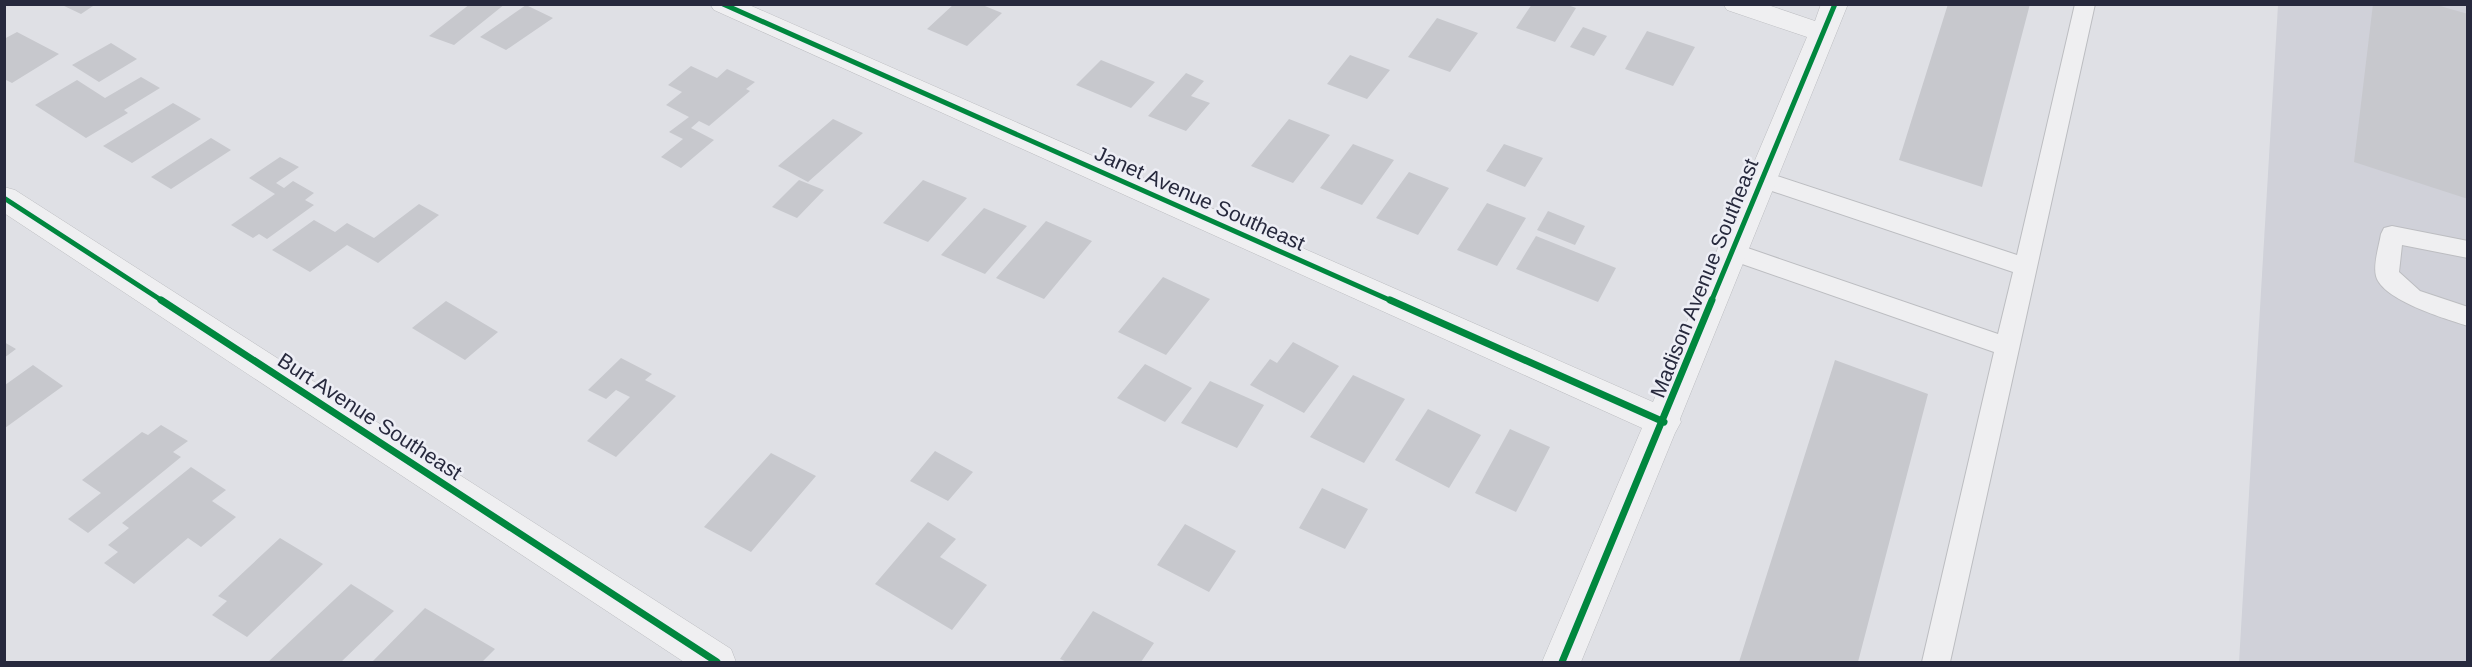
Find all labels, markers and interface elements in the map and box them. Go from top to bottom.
street label: Janet Avenue Southeast [1091,141,1309,255]
street label: Madison Avenue Southeast [1646,155,1763,401]
street label: Burt Avenue Southeast [274,348,466,484]

